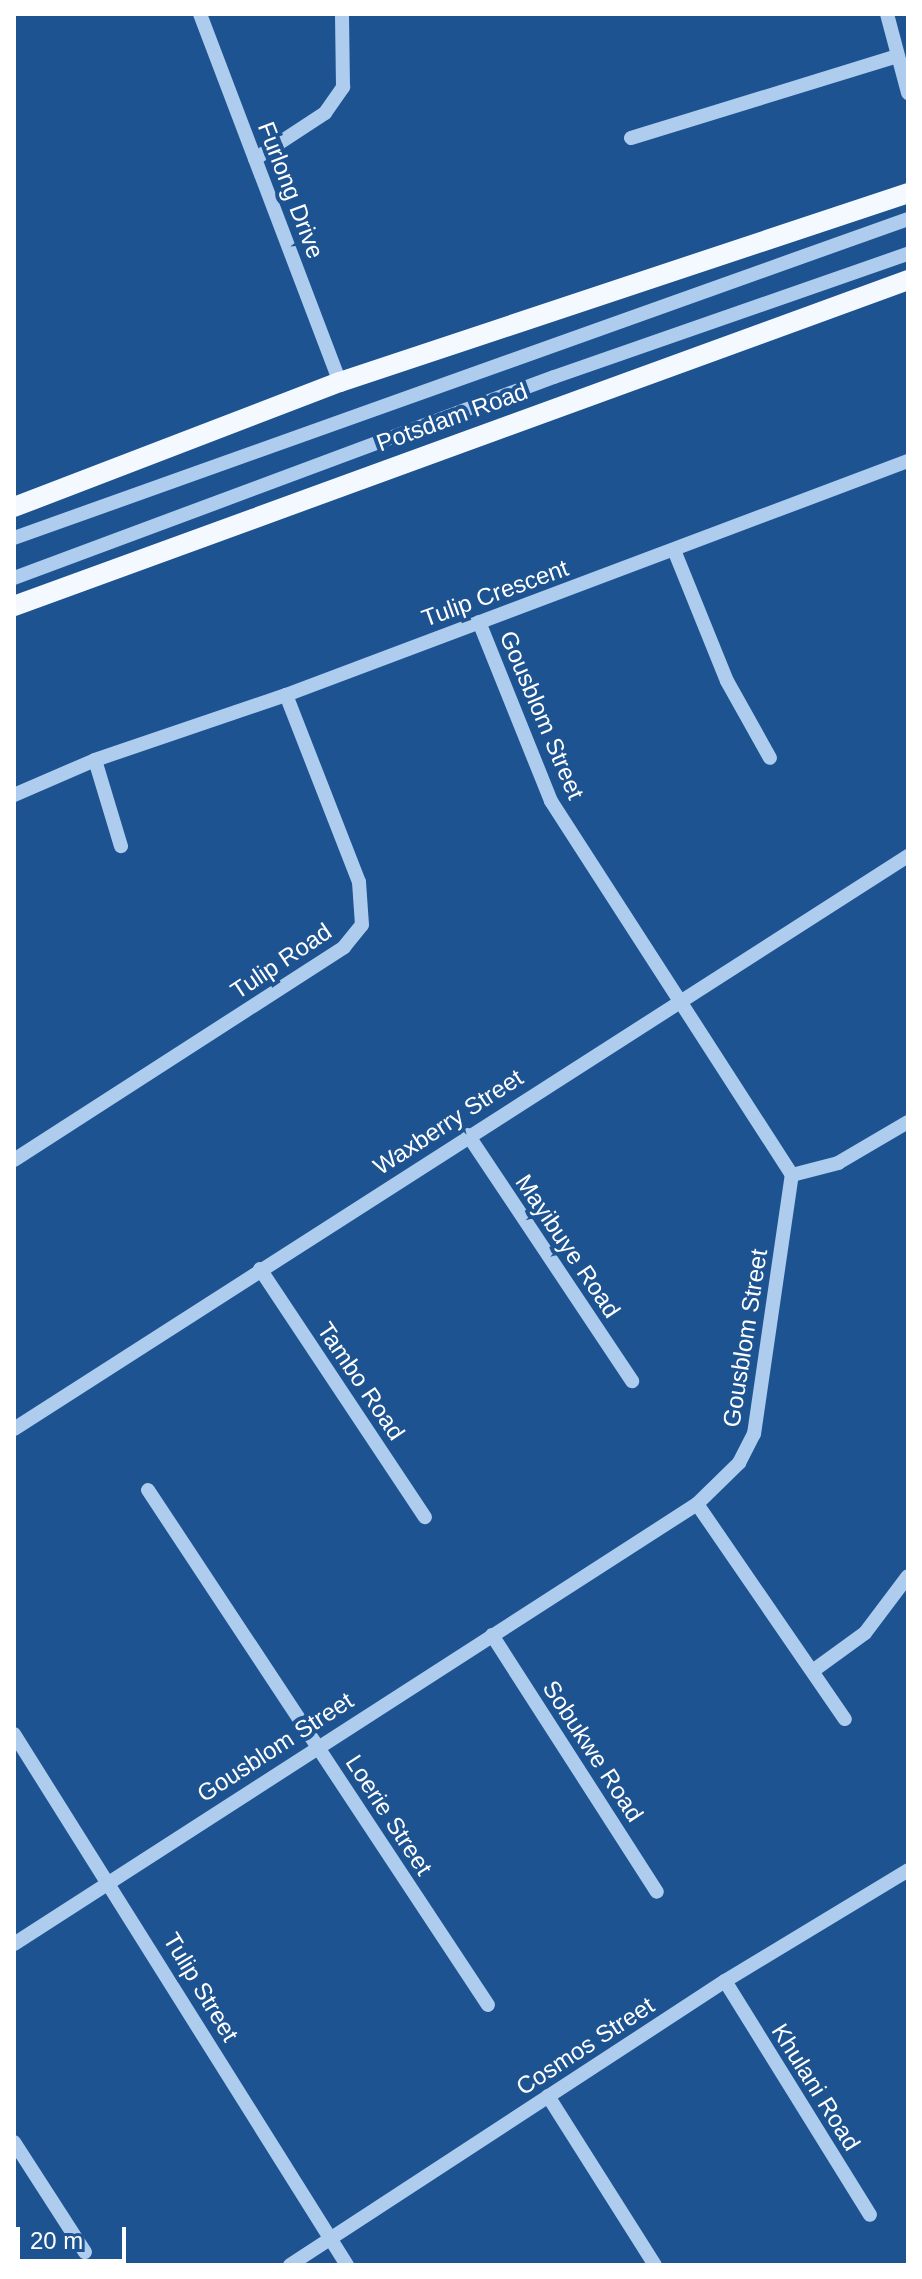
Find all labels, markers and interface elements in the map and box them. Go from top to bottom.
street label: Furlong Drive [252,118,330,262]
street label: Potsdam Road [372,376,532,458]
street label: Tulip Crescent [418,553,572,633]
street label: Gousblom Street [494,626,590,804]
street label: Tulip Road [225,917,337,1005]
street label: Waxberry Street [368,1063,528,1181]
street label: Mayibuye Road [509,1169,627,1323]
street label: Gousblom Street [717,1247,773,1429]
street label: Tambo Road [311,1317,411,1445]
street label: Sobukwe Road [537,1675,649,1827]
street label: Gousblom Street [192,1686,358,1808]
street label: Loerie Street [340,1750,438,1880]
street label: Tulip Street [157,1927,245,2047]
street label: Cosmos Street [511,1991,659,2101]
street label: Khulani Road [766,2018,866,2156]
scale bar [20,2211,130,2261]
text: 20 m [30,2227,83,2254]

